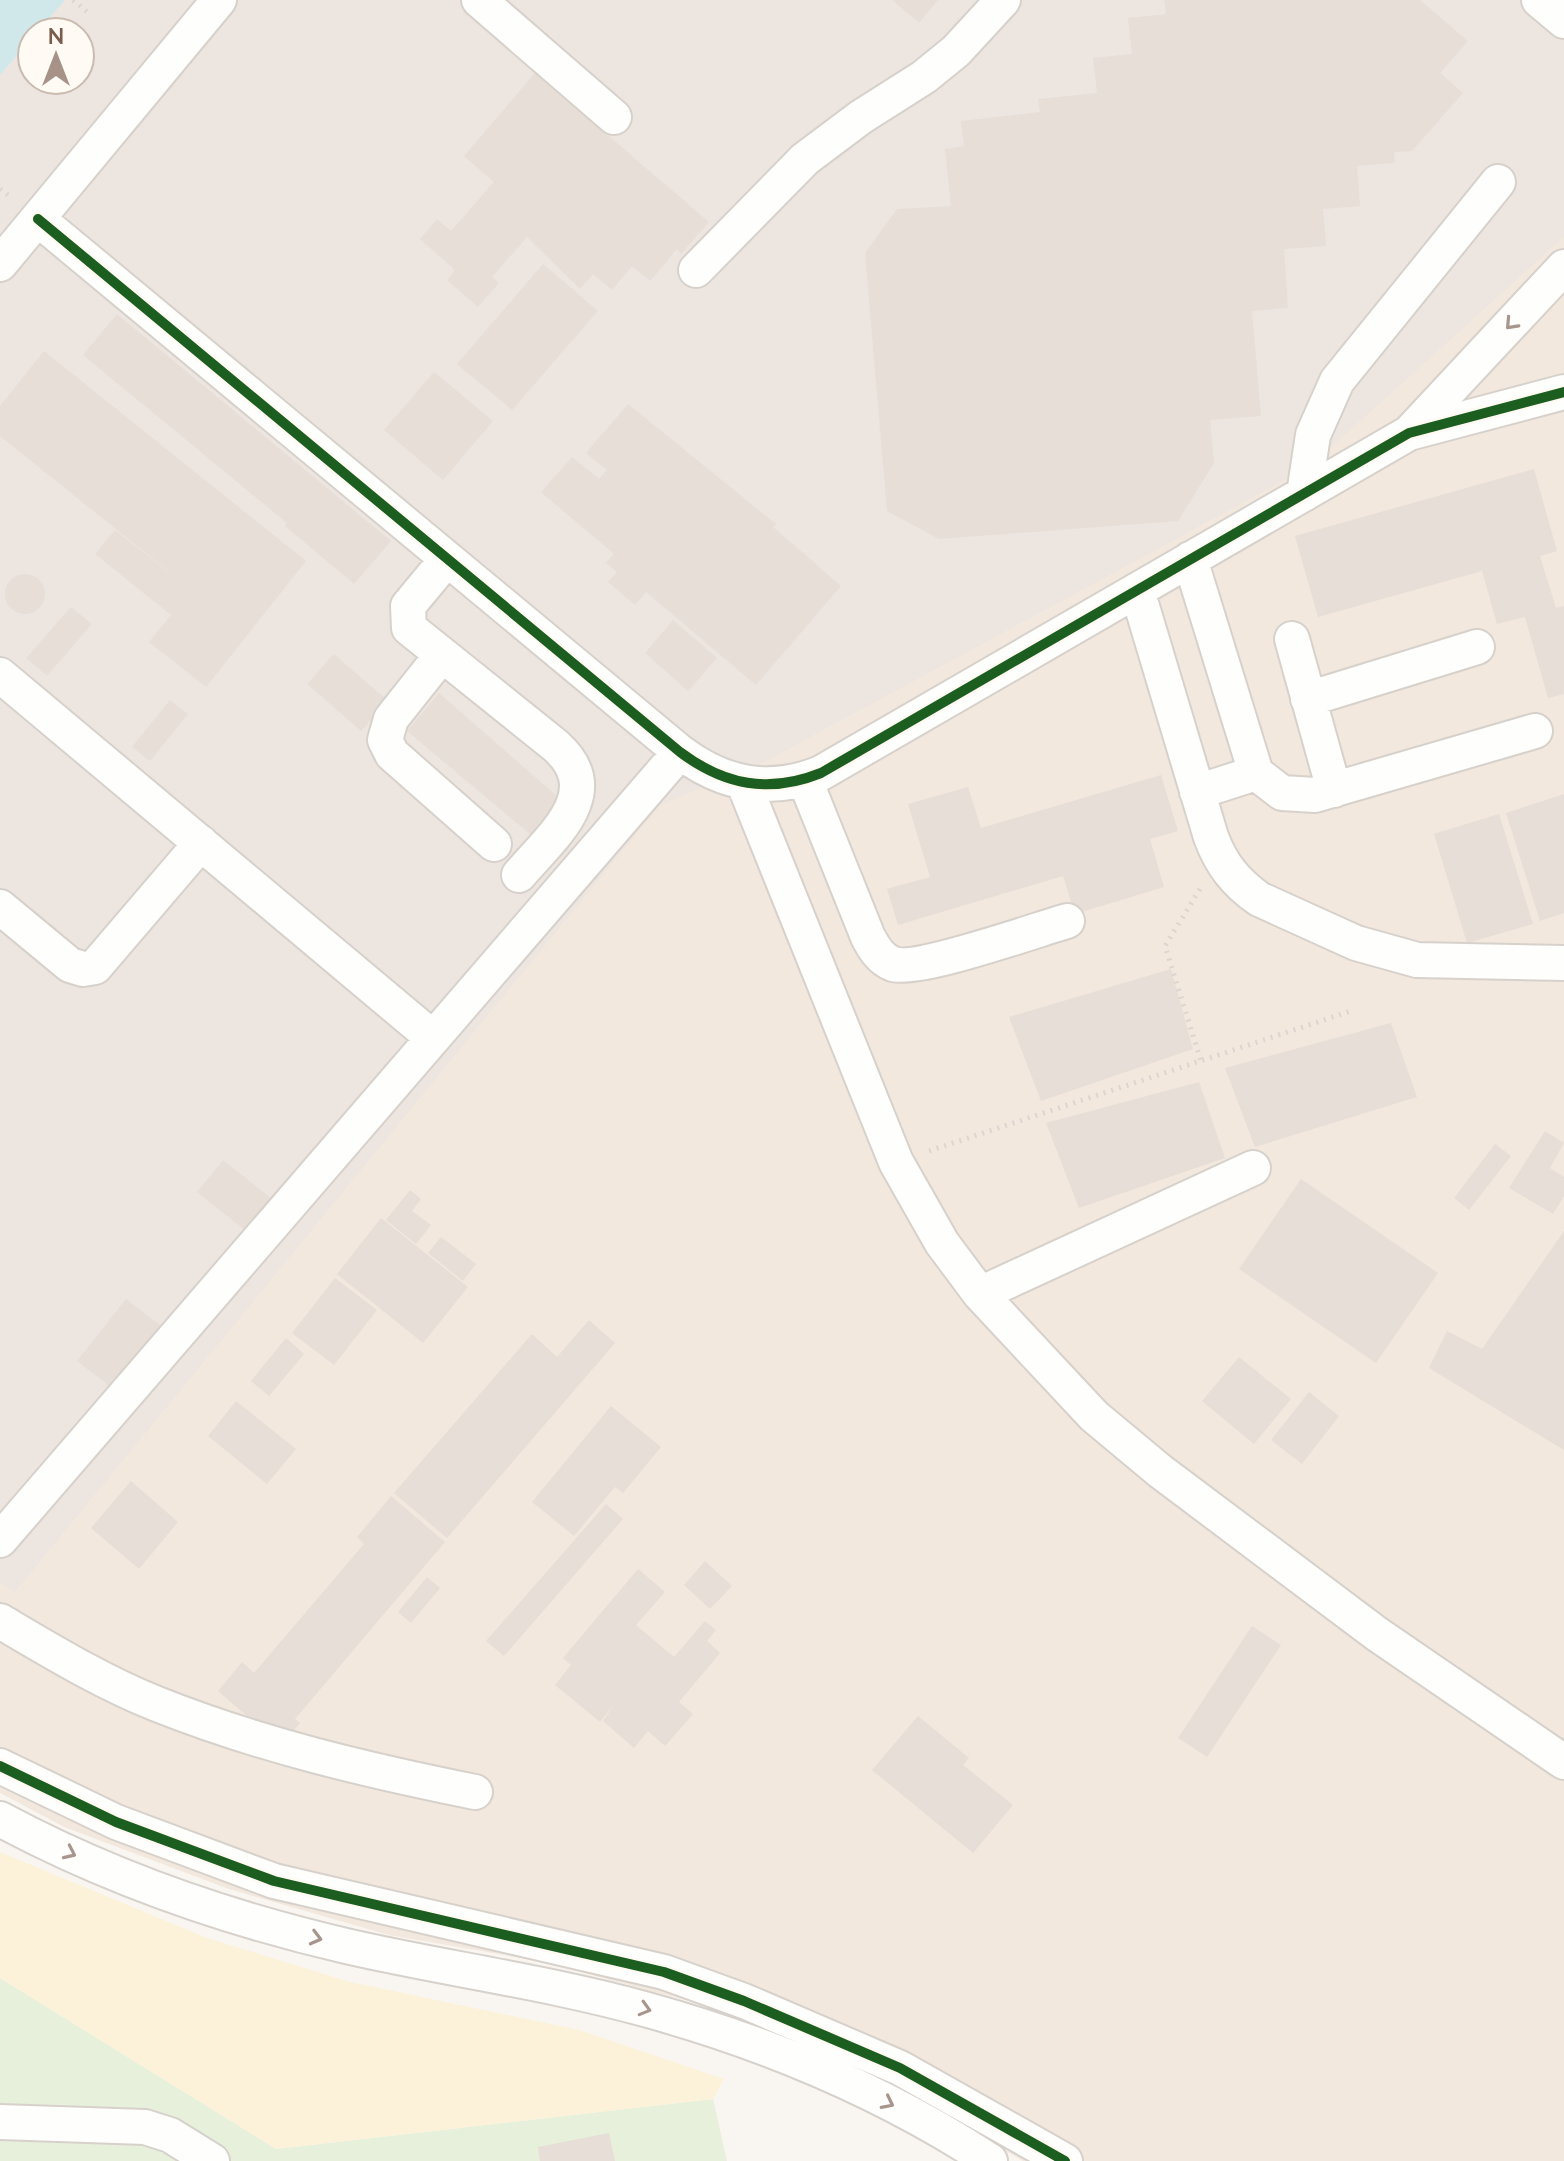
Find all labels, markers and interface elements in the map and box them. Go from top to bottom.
north arrow [16,16,96,96]
text: N [48,22,64,52]
one-way arrow [1505,315,1520,329]
one-way arrow [62,1843,77,1859]
one-way arrow [308,1929,322,1946]
one-way arrow [638,2000,652,2017]
one-way arrow [879,2093,894,2109]

